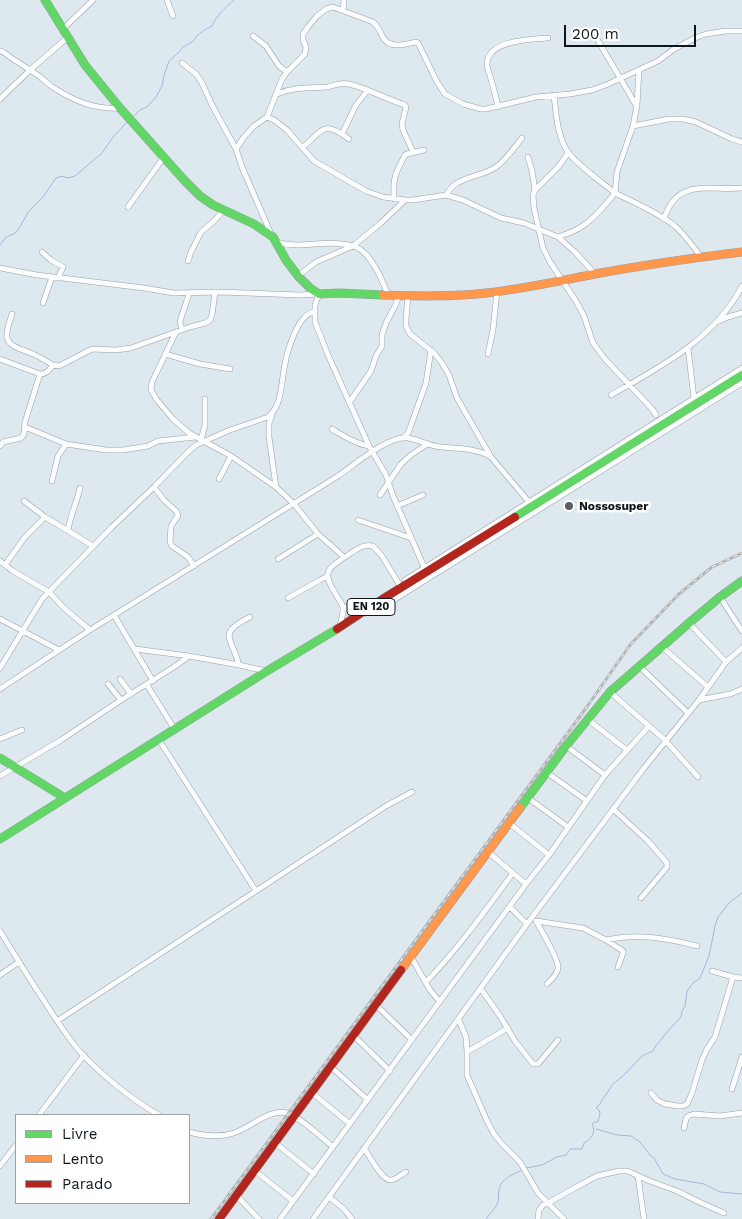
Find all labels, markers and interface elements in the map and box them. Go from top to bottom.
scale bar [567,15,700,47]
text: 200 m [572,25,619,43]
place label: Nossosuper [579,499,648,513]
marker: Nossosuper [563,500,575,512]
road number: EN 120 [347,598,395,616]
legend [15,1114,190,1204]
text: Livre [62,1125,97,1143]
text: Lento [62,1150,104,1168]
text: Parado [62,1175,112,1193]

